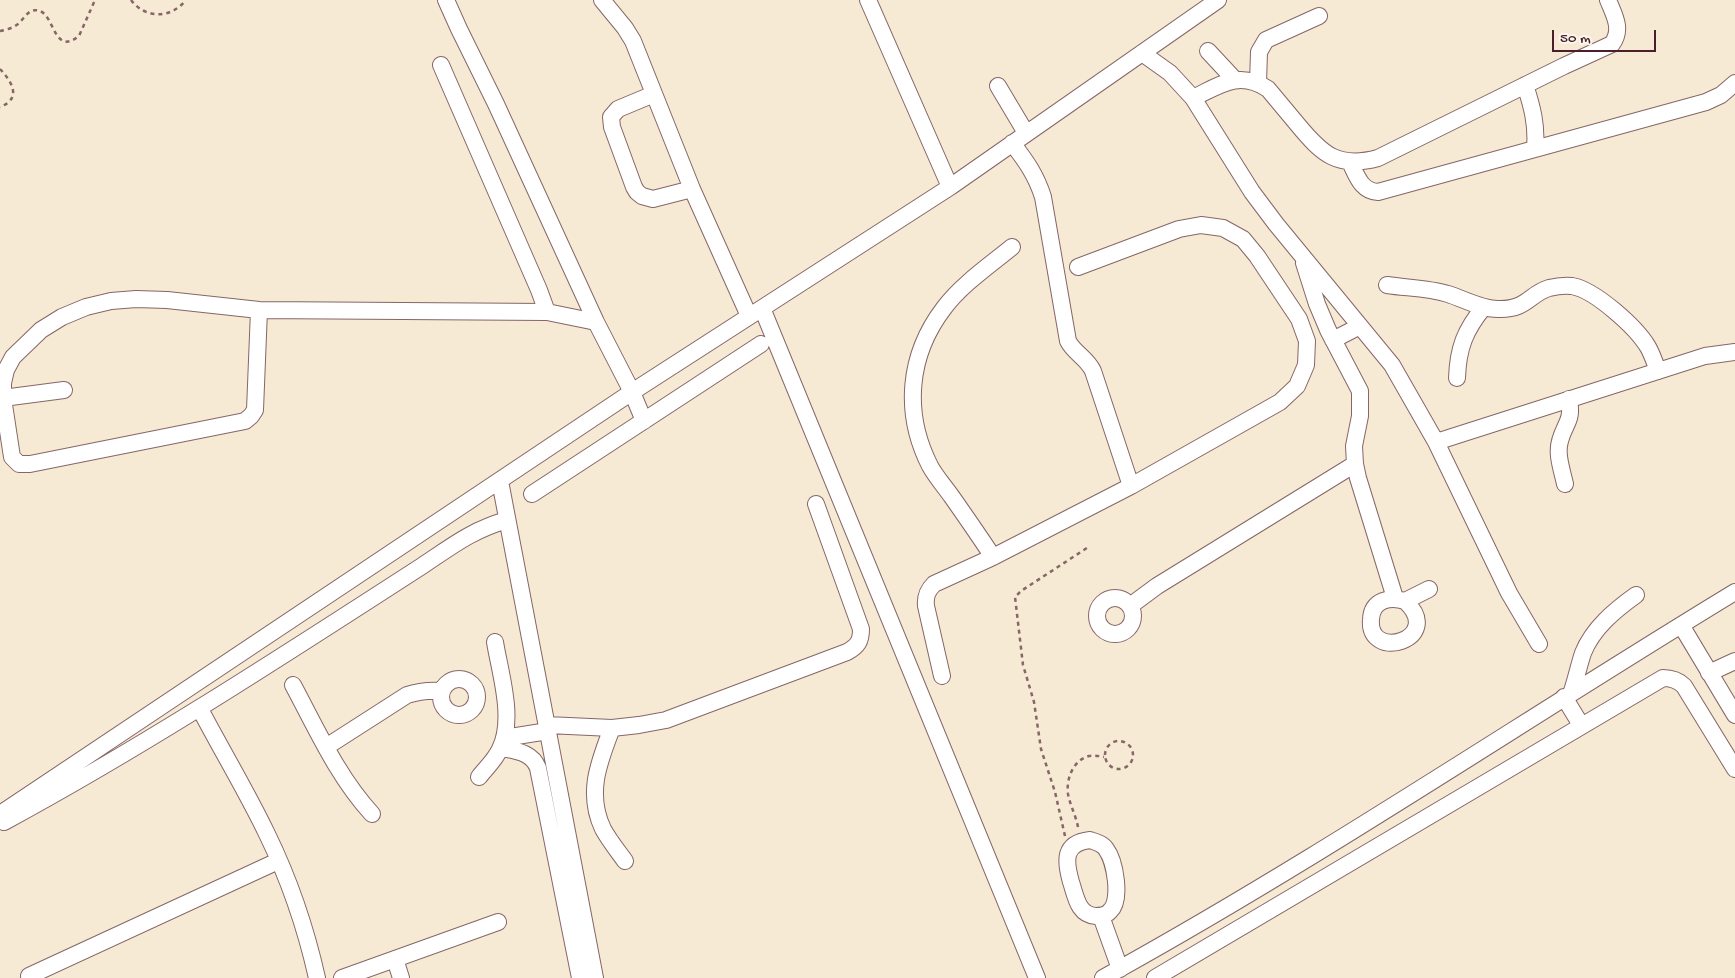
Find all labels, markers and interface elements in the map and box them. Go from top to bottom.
scale bar [1555,20,1659,52]
text: 50 m [1560,30,1591,48]

